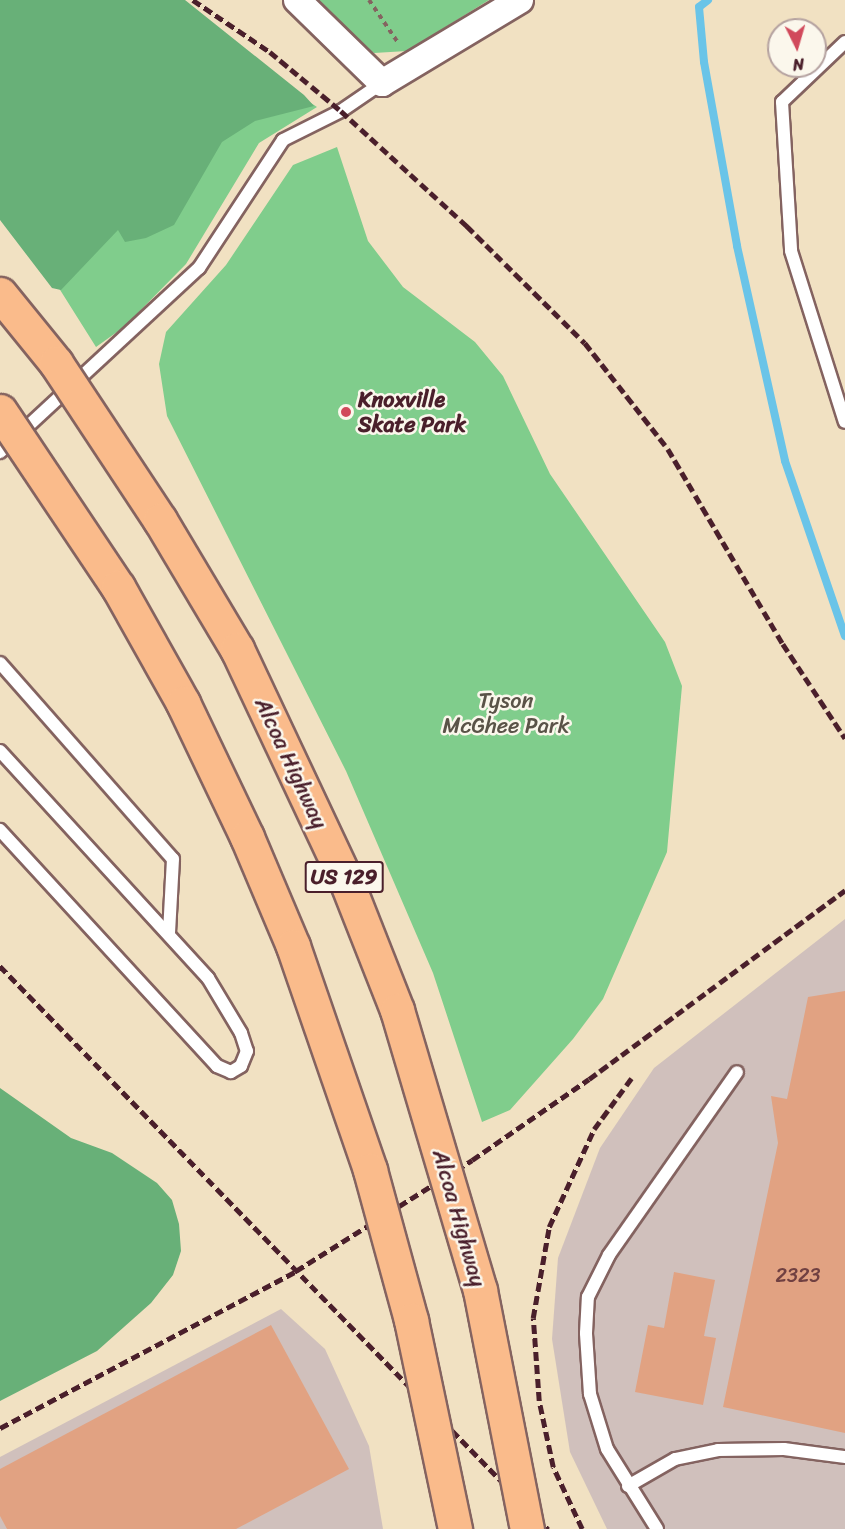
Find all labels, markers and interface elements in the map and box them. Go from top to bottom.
north arrow [767,18,827,78]
text: N [792,50,805,79]
place label: Knoxville Skate Park [358,386,466,438]
marker: Knoxville Skate Park [339,405,353,419]
park label: Tyson McGhee Park [442,687,570,738]
street label: Alcoa Highway [249,693,333,833]
road number: US 129 [304,859,385,895]
street label: Alcoa Highway [427,1146,491,1290]
house number: 2323 [775,1263,821,1287]

